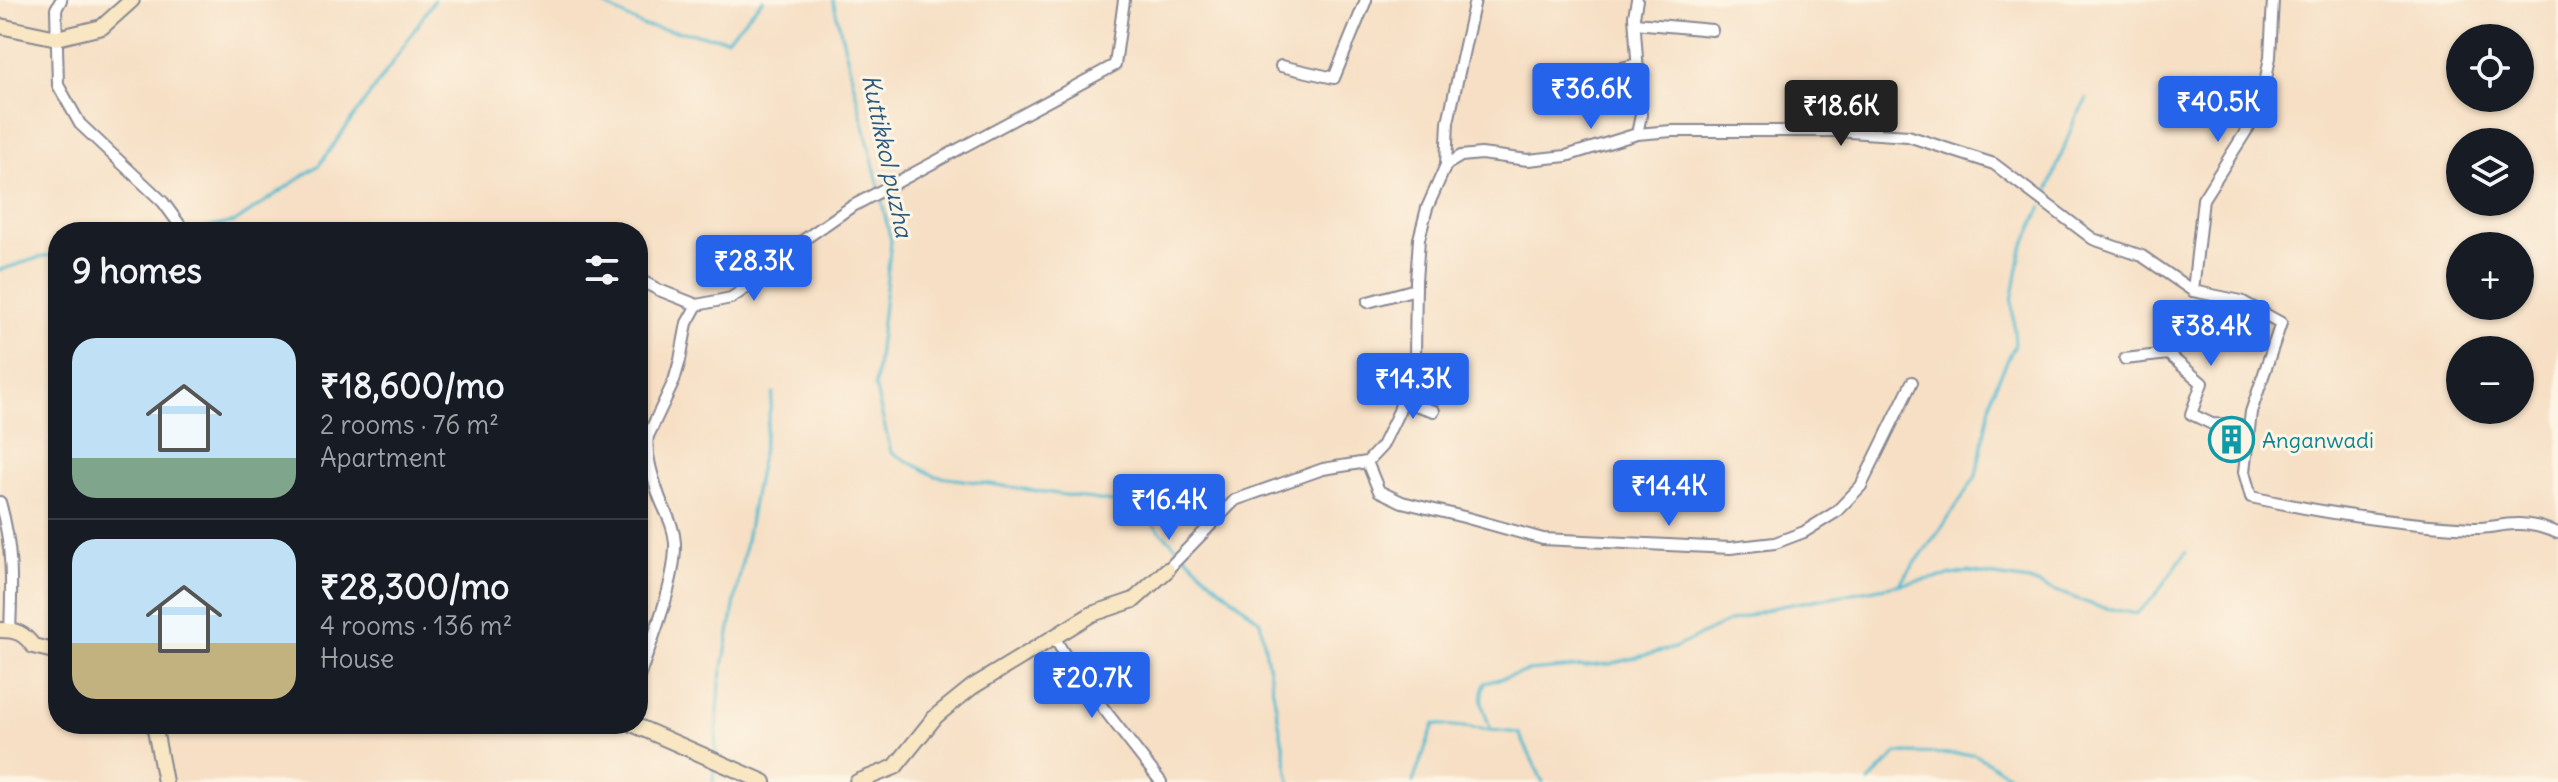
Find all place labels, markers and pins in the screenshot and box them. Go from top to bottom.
pin: ₹36.6K [1526,63,1656,131]
pin: ₹40.5K [2153,76,2283,144]
pin: ₹18.6K [1776,80,1906,148]
pin: ₹28.3K [689,235,819,303]
pin: ₹38.4K [2146,300,2276,368]
pin: ₹14.3K [1348,353,1478,421]
building icon: Anganwadi [2207,416,2255,464]
place label: Anganwadi [2262,426,2374,454]
pin: ₹14.4K [1604,460,1734,528]
pin: ₹16.4K [1104,474,1234,542]
pin: ₹20.7K [1027,652,1157,720]

